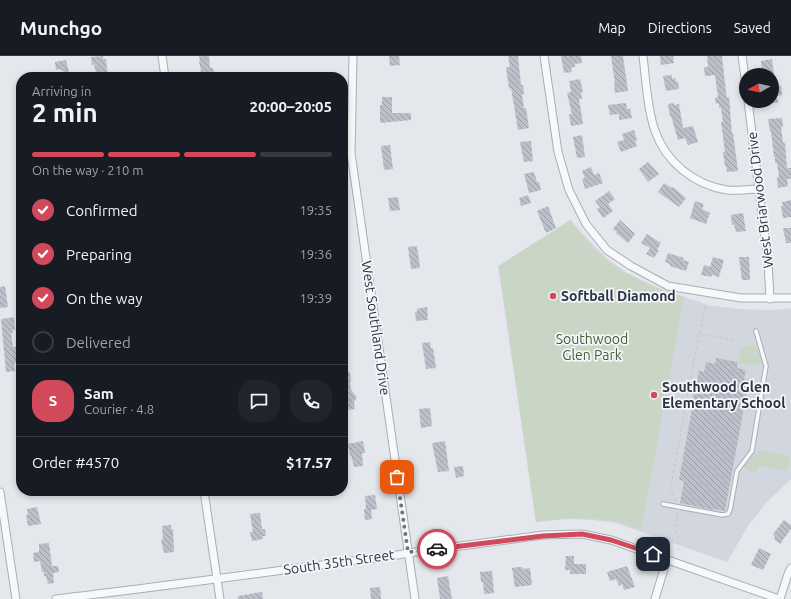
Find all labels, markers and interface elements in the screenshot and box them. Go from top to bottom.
text: Munchgo [20,17,102,39]
text: Map [598,20,626,36]
text: Directions [648,20,712,36]
text: Saved [734,20,771,36]
north arrow [739,68,779,108]
map controls [739,68,779,108]
text: Arriving in [32,84,91,98]
text: 2 min [32,98,98,127]
text: 20:00–20:05 [249,98,332,115]
street label: West Briarwood Drive [744,131,776,269]
text: On the way · 210 m [32,163,144,177]
icon: check [32,199,54,221]
text: Confirmed [66,202,138,219]
text: 19:35 [299,203,332,217]
icon: check [32,243,54,265]
text: Preparing [66,246,132,263]
text: 19:36 [299,247,332,261]
street label: West Southland Drive [359,260,393,396]
icon: check [32,287,54,309]
place label: Softball Diamond [561,288,676,304]
text: On the way [66,290,142,307]
text: 19:39 [299,291,332,305]
marker: Softball Diamond [548,291,558,301]
park label: Southwood Glen Park [556,331,628,363]
text: Delivered [66,334,131,351]
place label: Southwood Glen Elementary School [662,379,785,411]
button: chat [238,380,280,422]
button: phone [290,380,332,422]
text: Sam [84,385,114,402]
marker: Southwood Glen Elementary School [649,390,659,400]
text: S [49,392,57,409]
text: Courier · 4.8 [84,402,154,416]
text: Order #4570 [32,454,119,471]
text: $17.57 [286,454,332,471]
pin [380,460,414,494]
icon: bag [386,466,408,488]
courier [417,529,457,569]
pin [636,537,670,571]
icon: car [426,538,448,560]
icon: home [642,543,664,565]
street label: South 35th Street [283,546,396,578]

